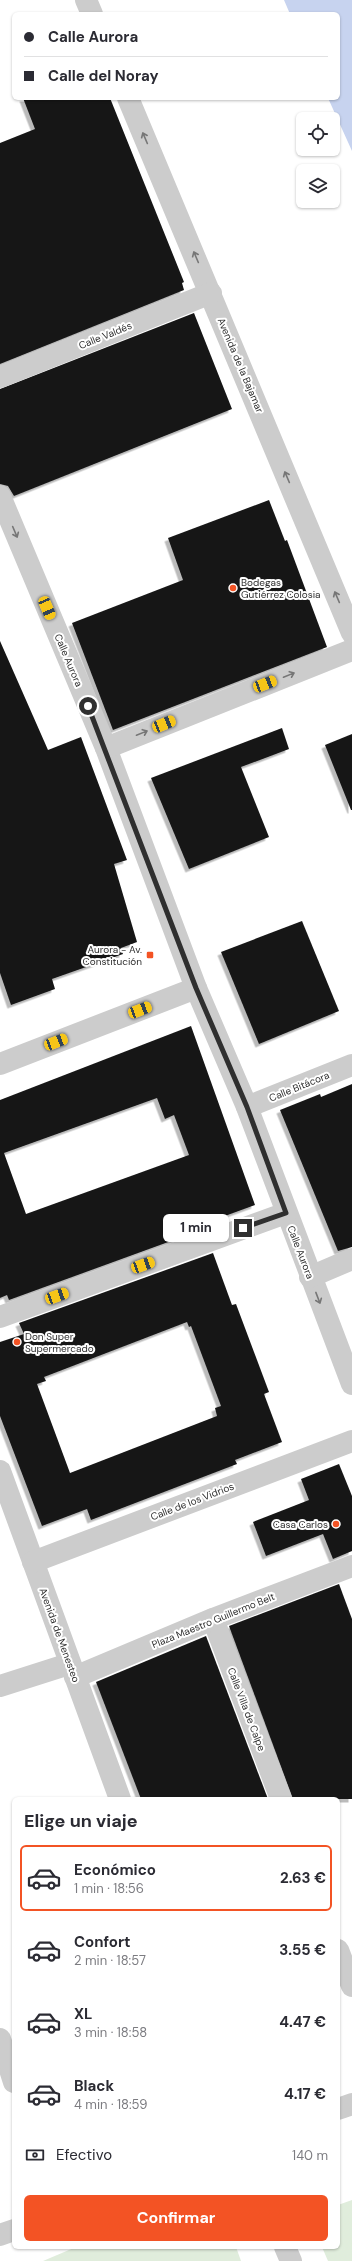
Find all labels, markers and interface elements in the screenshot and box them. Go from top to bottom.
text: Calle Aurora [48,27,138,47]
text: Calle del Noray [48,66,159,86]
map controls [296,112,340,208]
button: locate [296,112,340,156]
one-way arrow [140,132,148,144]
button: layers [296,164,340,208]
one-way arrow [191,252,199,264]
street label: Avenida de la Bajamar [215,316,267,415]
street label: Calle Valdés [77,319,134,352]
one-way arrow [283,471,291,483]
one-way arrow [12,525,19,537]
place label: Bodegas Gutiérrez Colosia [241,576,321,601]
marker: Bodegas Gutiérrez Colosia [228,583,238,593]
one-way arrow [333,591,340,603]
car [37,595,57,621]
street label: Calle Aurora [52,632,86,689]
one-way arrow [282,670,294,678]
car [252,674,278,694]
route start [79,697,97,715]
car [151,714,177,734]
one-way arrow [135,729,147,737]
place label: Aurora - Av. Constitución [83,943,142,968]
marker: Aurora - Av. Constitución [145,950,155,960]
car [127,1000,153,1020]
car [43,1032,69,1052]
street label: Calle Bitácora [267,1068,331,1104]
callout: 1 min [163,1214,229,1242]
text: 1 min [180,1219,212,1236]
route end [234,1219,252,1237]
street label: Calle Aurora [284,1224,317,1281]
car [130,1255,156,1275]
car [44,1286,70,1306]
one-way arrow [315,1291,323,1303]
place label: Don Super Supermercado [25,1330,94,1355]
marker: Don Super Supermercado [12,1337,22,1347]
street label: Calle de los Vidrios [149,1480,236,1523]
place label: Casa Carlos [273,1518,328,1531]
marker: Casa Carlos [331,1519,341,1529]
street label: Avenida de Menesteo [36,1586,83,1684]
street label: Plaza Maestro Guillermo Belt [150,1590,277,1651]
street label: Calle Villa de Calpe [225,1666,269,1753]
text: Elige un viaje [24,1809,138,1833]
icon: car [26,1860,62,1896]
text: Económico [74,1860,156,1880]
text: 2.63 € [280,1868,326,1888]
text: 1 min · 18:56 [74,1880,144,1897]
icon: car [26,1932,62,1968]
text: Confort [74,1932,131,1952]
text: 3.55 € [279,1940,326,1960]
text: 2 min · 18:57 [74,1952,146,1969]
icon: car [26,2004,62,2040]
text: XL [74,2004,92,2024]
text: 4.47 € [279,2012,326,2032]
text: 3 min · 18:58 [74,2024,147,2041]
icon: car [26,2076,62,2112]
text: Black [74,2076,114,2096]
text: 4.17 € [284,2084,326,2104]
text: 4 min · 18:59 [74,2096,147,2113]
icon: cash [24,2144,46,2166]
text: Efectivo [56,2145,112,2165]
text: 140 m [292,2147,328,2164]
button: Confirmar [24,2195,328,2241]

